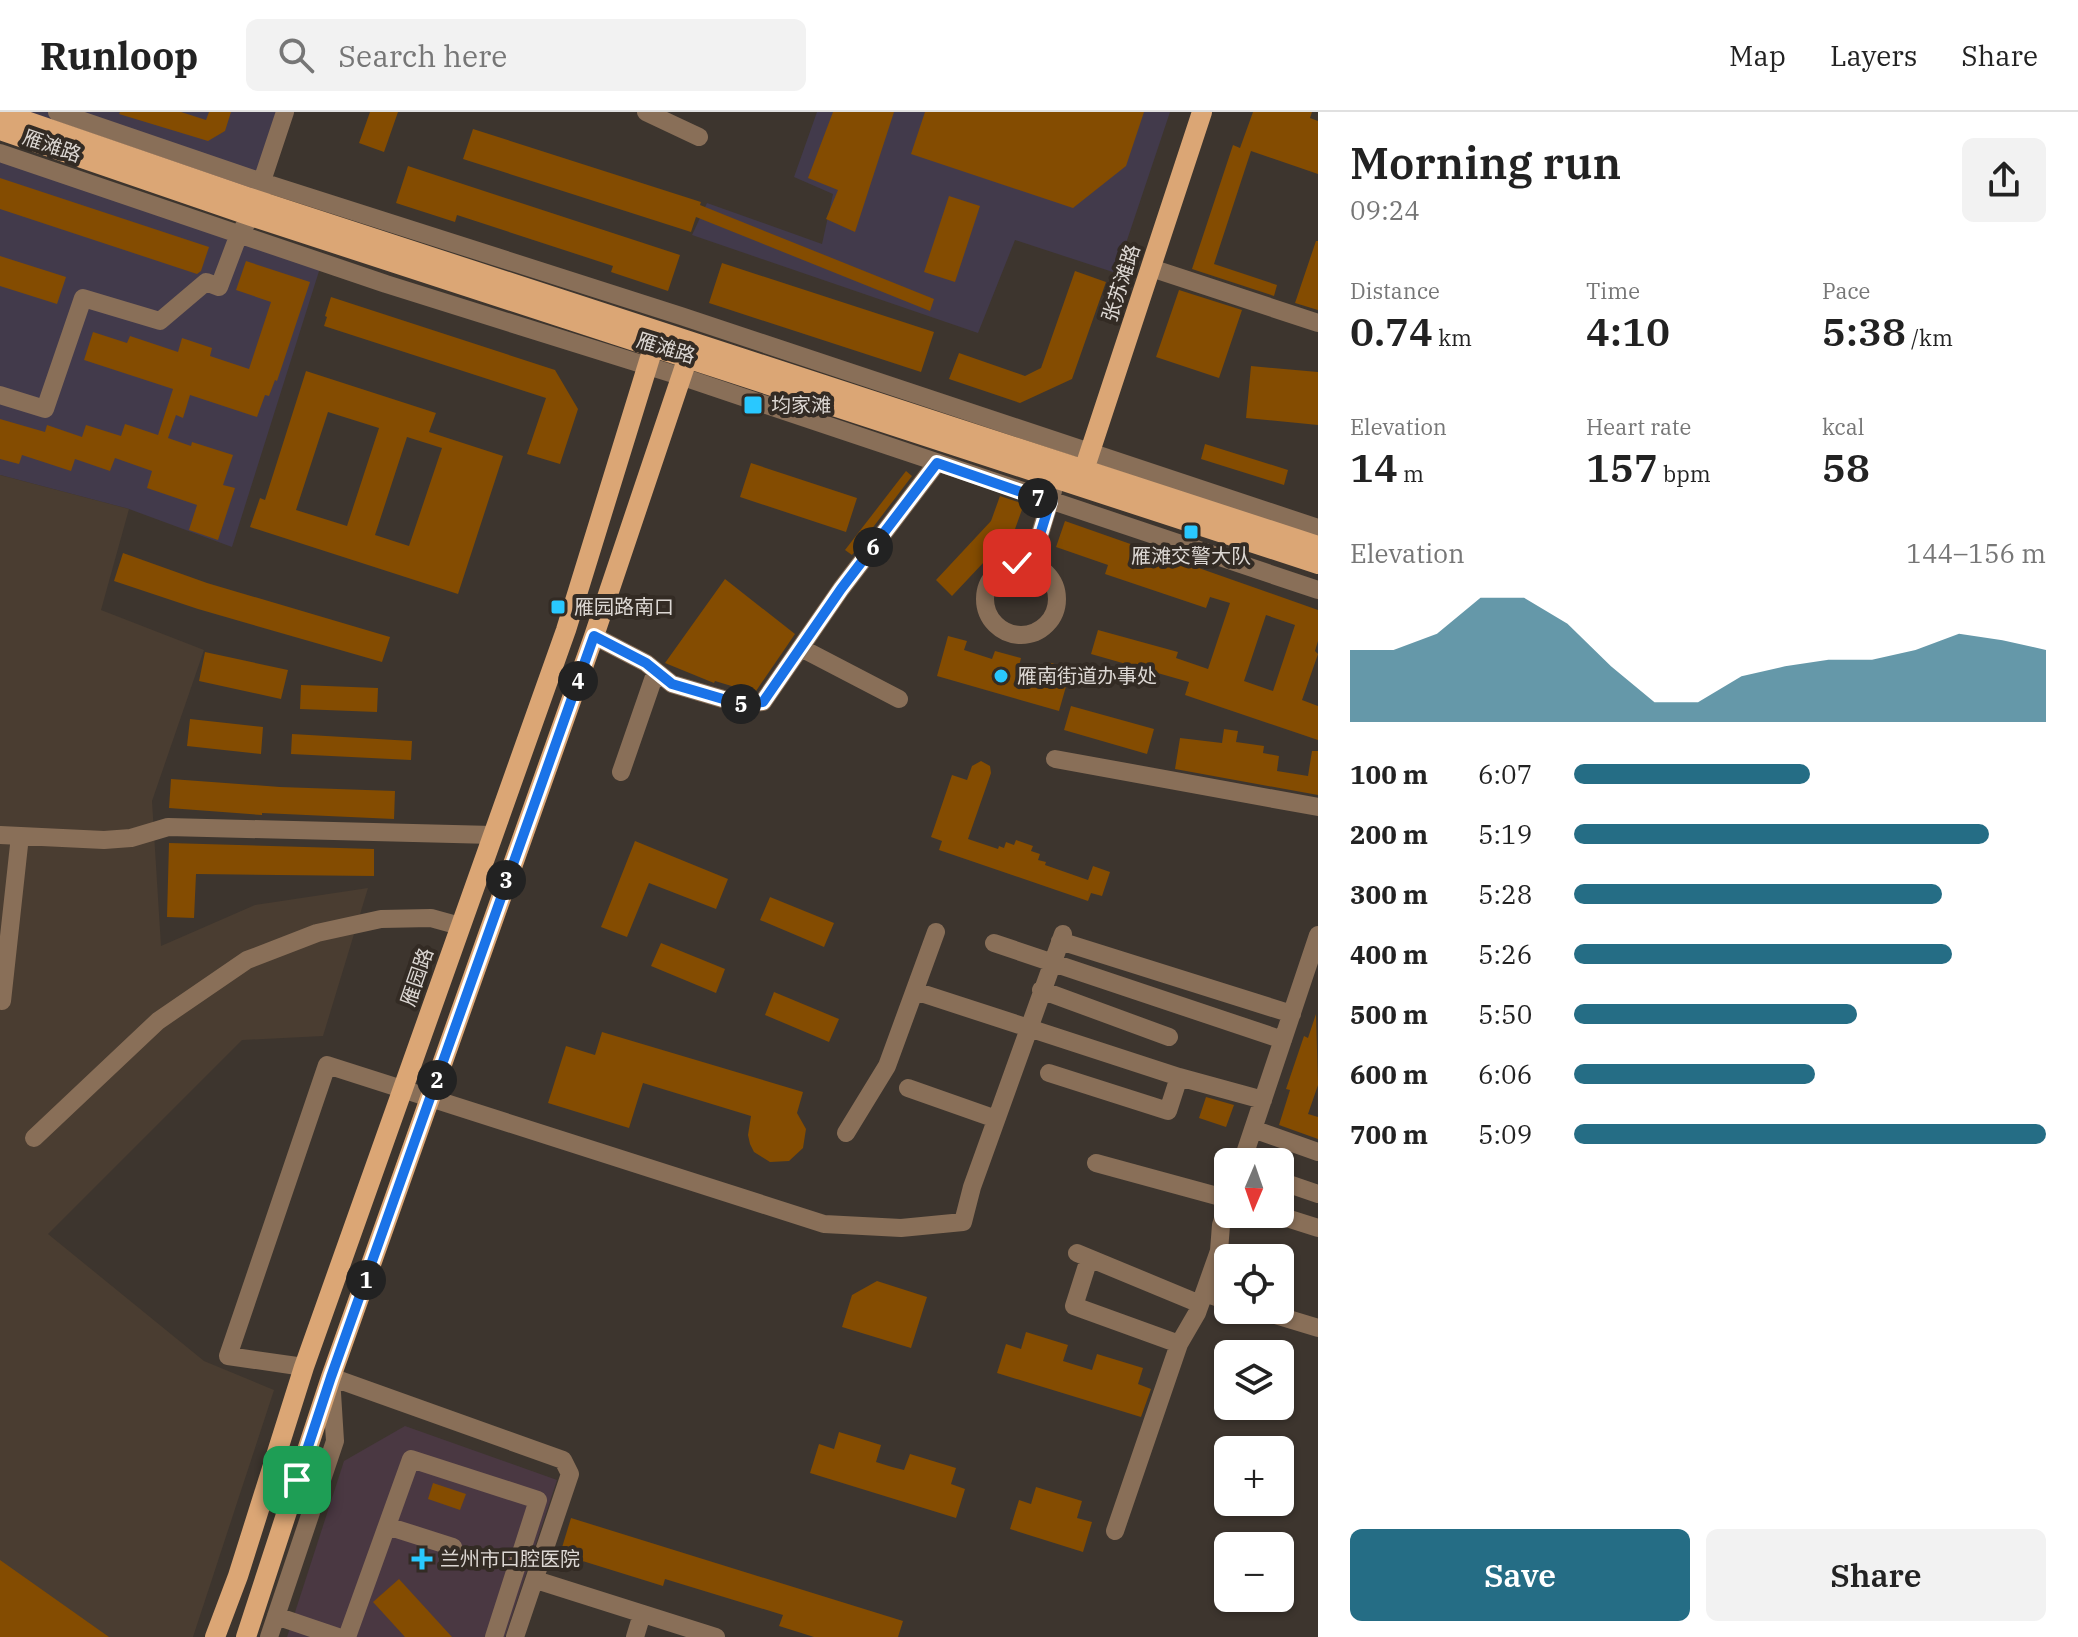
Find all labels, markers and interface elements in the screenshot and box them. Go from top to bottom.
search box [246,19,806,91]
text: Runloop [40,31,198,80]
icon: search [274,33,318,77]
text: Search here [338,36,507,75]
text: Map [1729,37,1786,74]
text: Layers [1830,37,1917,74]
text: Share [1961,37,2038,74]
street label: 雁滩路 [19,123,85,168]
text: Morning run [1350,134,1621,191]
button: share [1962,138,2046,222]
text: 09:24 [1350,193,1420,227]
street label: 张苏滩路 [1095,241,1146,325]
text: Distance [1350,276,1440,305]
text: Time [1586,276,1640,305]
text: Pace [1822,276,1870,305]
text: 0.74 [1350,305,1433,357]
text: 4:10 [1586,305,1670,357]
text: 5:38 [1822,305,1906,357]
text: km [1433,323,1472,352]
text: /km [1906,323,1953,352]
street label: 雁滩路 [634,326,699,369]
place label: 均家滩 [771,391,831,418]
marker: 均家滩 [742,394,764,416]
text: Elevation [1350,412,1447,441]
text: Heart rate [1586,412,1691,441]
text: kcal [1822,412,1864,441]
text: 14 [1350,441,1398,493]
text: 157 [1586,441,1658,493]
text: 58 [1822,441,1870,493]
text: m [1398,459,1424,488]
text: bpm [1658,459,1711,488]
pin: 7 [1018,478,1058,518]
text: 7 [1031,483,1045,512]
marker: 雁滩交警大队 [1182,523,1200,541]
pin: 6 [853,527,893,567]
pin [983,529,1051,597]
text: 6 [866,532,880,561]
text: Elevation [1350,536,1465,570]
text: 144–156 m [1906,536,2046,570]
icon: check [995,541,1039,585]
place label: 雁滩交警大队 [1131,542,1251,569]
place label: 雁园路南口 [574,593,674,620]
marker: 雁园路南口 [549,598,567,616]
pin: 4 [558,661,598,701]
place label: 雁南街道办事处 [1017,662,1157,689]
text: 4 [571,666,585,695]
marker: 雁南街道办事处 [992,667,1010,685]
pin: 5 [721,684,761,724]
text: 5 [734,689,748,718]
text: 100 m [1350,757,1428,791]
text: 6:07 [1478,757,1532,791]
text: 200 m [1350,817,1428,851]
text: 5:19 [1478,817,1532,851]
pin: 3 [486,860,526,900]
text: 3 [499,865,513,894]
text: 300 m [1350,877,1428,911]
text: 5:28 [1478,877,1532,911]
text: 400 m [1350,937,1428,971]
text: 5:26 [1478,937,1532,971]
street label: 雁园路 [394,944,439,1010]
text: 500 m [1350,997,1428,1031]
text: 5:50 [1478,997,1532,1031]
text: 600 m [1350,1057,1428,1091]
text: 6:06 [1478,1057,1532,1091]
pin: 2 [417,1060,457,1100]
text: 2 [430,1065,444,1094]
text: 700 m [1350,1117,1428,1151]
text: 5:09 [1478,1117,1532,1151]
north arrow [1214,1148,1294,1228]
map controls [1214,1148,1294,1612]
button: locate [1214,1244,1294,1324]
pin: 1 [346,1260,386,1300]
text: 1 [359,1265,373,1294]
button: layers [1214,1340,1294,1420]
button: + [1214,1436,1294,1516]
pin [263,1446,331,1514]
icon: arrive [275,1458,319,1502]
button: Save [1350,1529,1690,1621]
button: Share [1706,1529,2046,1621]
button: − [1214,1532,1294,1612]
place label: 兰州市口腔医院 [440,1545,580,1572]
marker: 兰州市口腔医院 [411,1548,433,1570]

